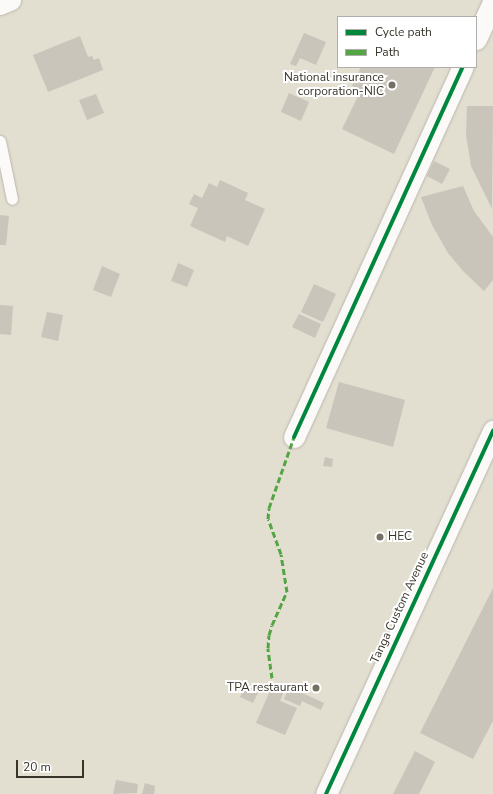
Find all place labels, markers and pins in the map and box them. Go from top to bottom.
place label: National insurance corporation-NIC [284,71,384,99]
marker: National insurance corporation-NIC [387,80,397,90]
place label: HEC [388,530,412,544]
marker: HEC [375,532,385,542]
place label: TPA restaurant [227,681,308,695]
marker: TPA restaurant [311,683,321,693]

